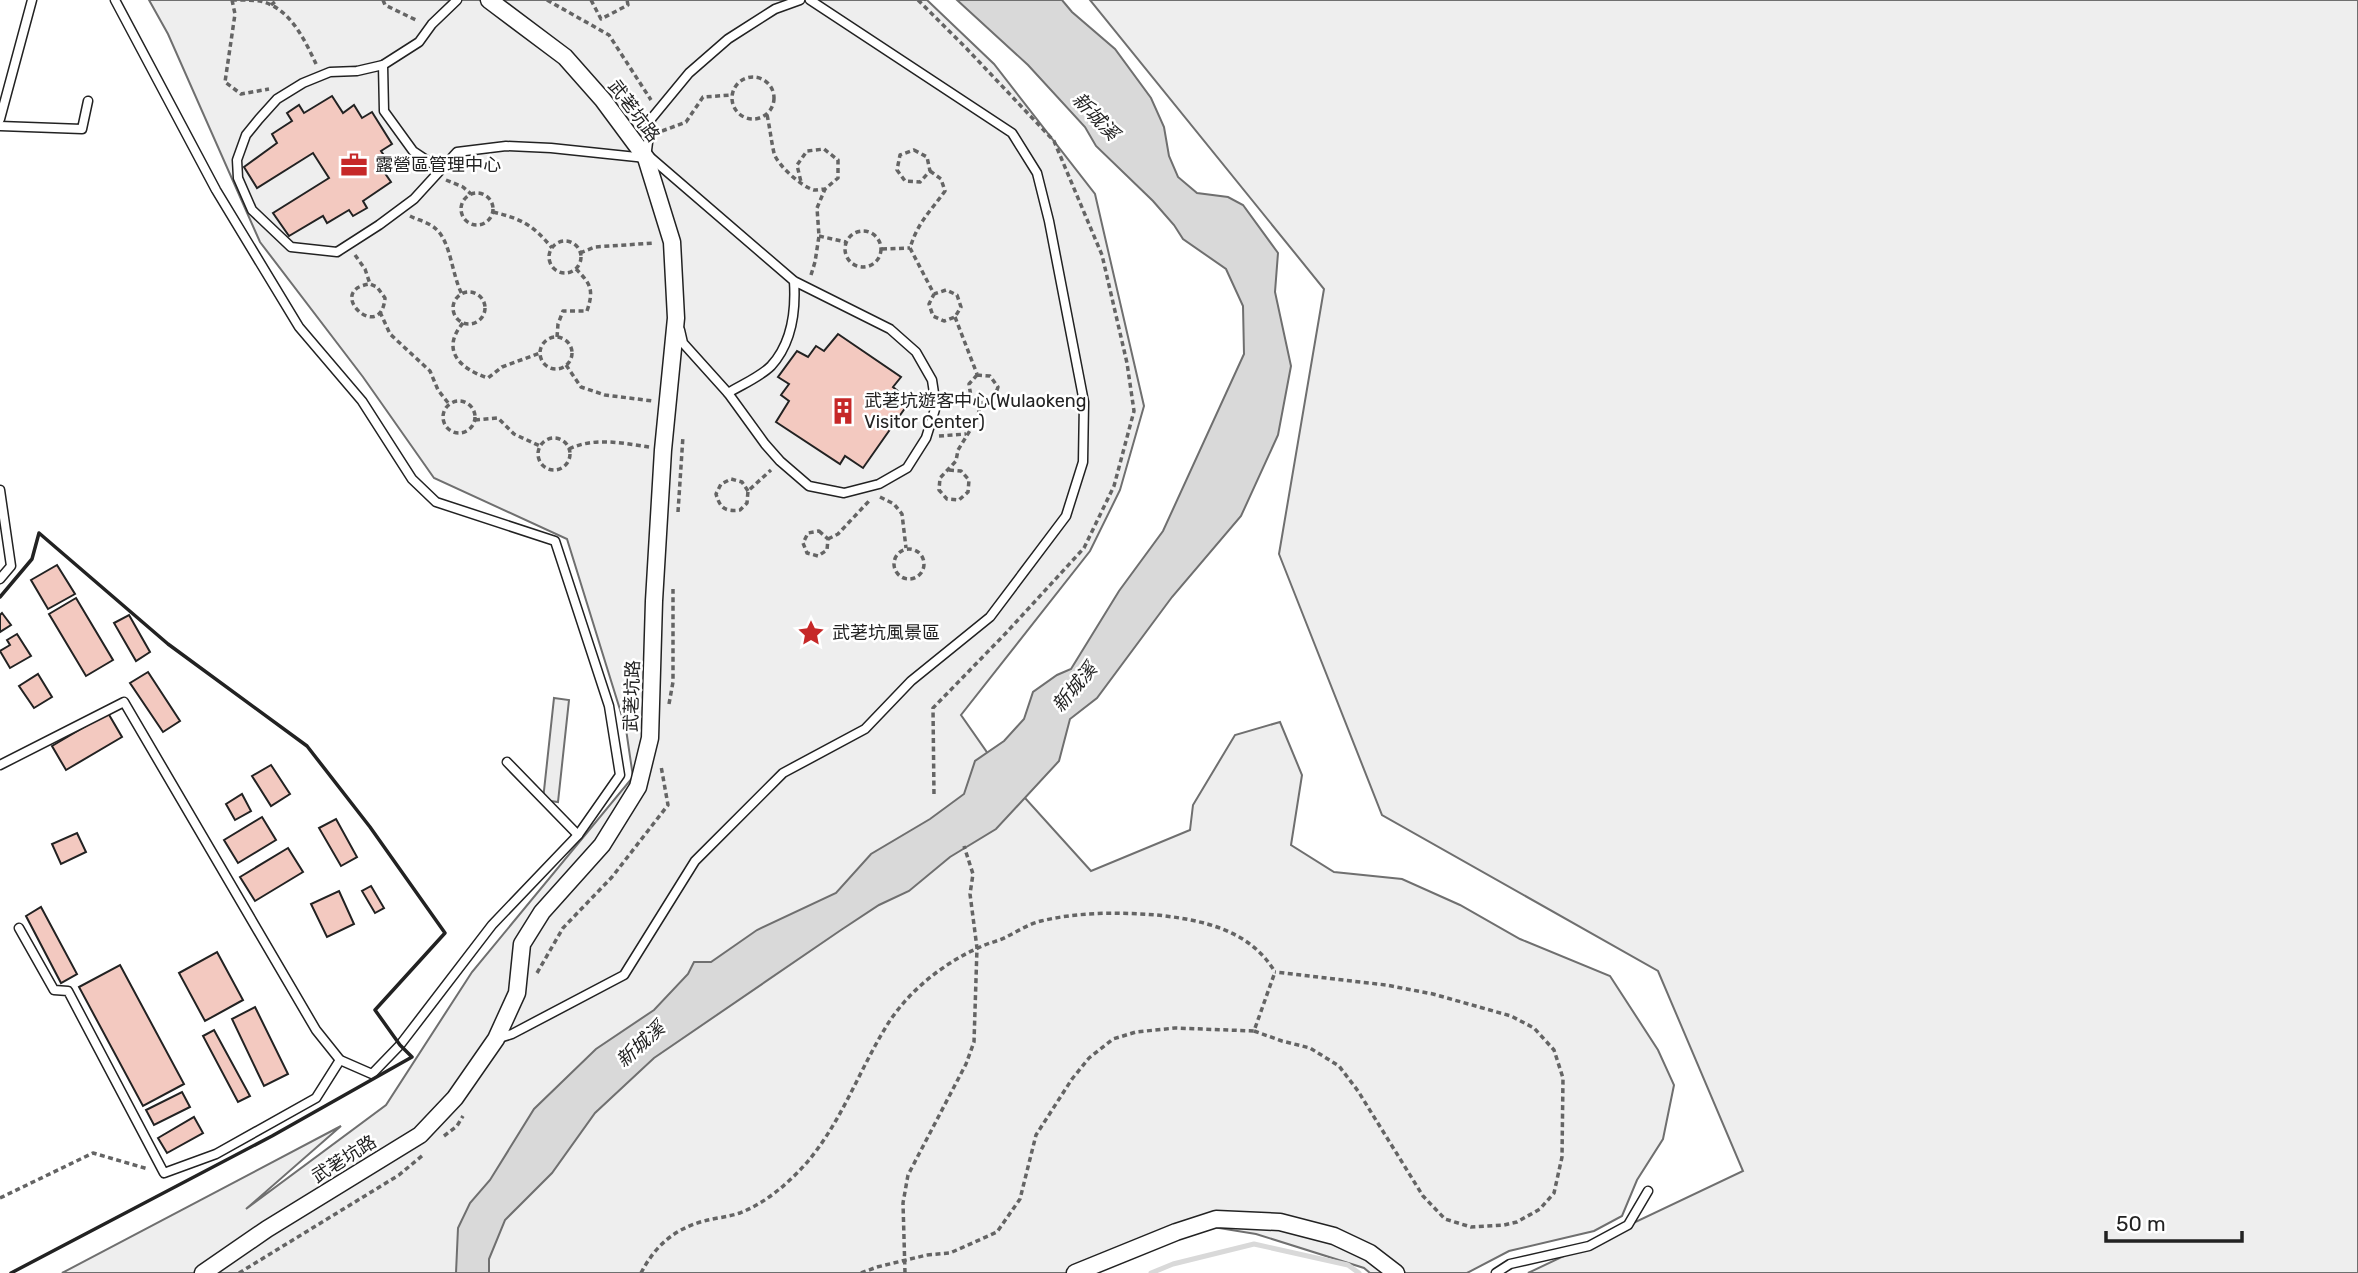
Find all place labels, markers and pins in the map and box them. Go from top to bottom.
office icon: 露營區管理中心 [339,150,369,180]
place label: 露營區管理中心 [375,154,501,176]
place label: 武荖坑遊客中心(Wulaokeng Visitor Center) [864,390,1086,433]
building icon: 武荖坑遊客中心(Wulaokeng Visitor Center) [828,396,858,426]
place icon: 武荖坑風景區 [796,618,826,648]
place label: 武荖坑風景區 [832,622,940,644]

